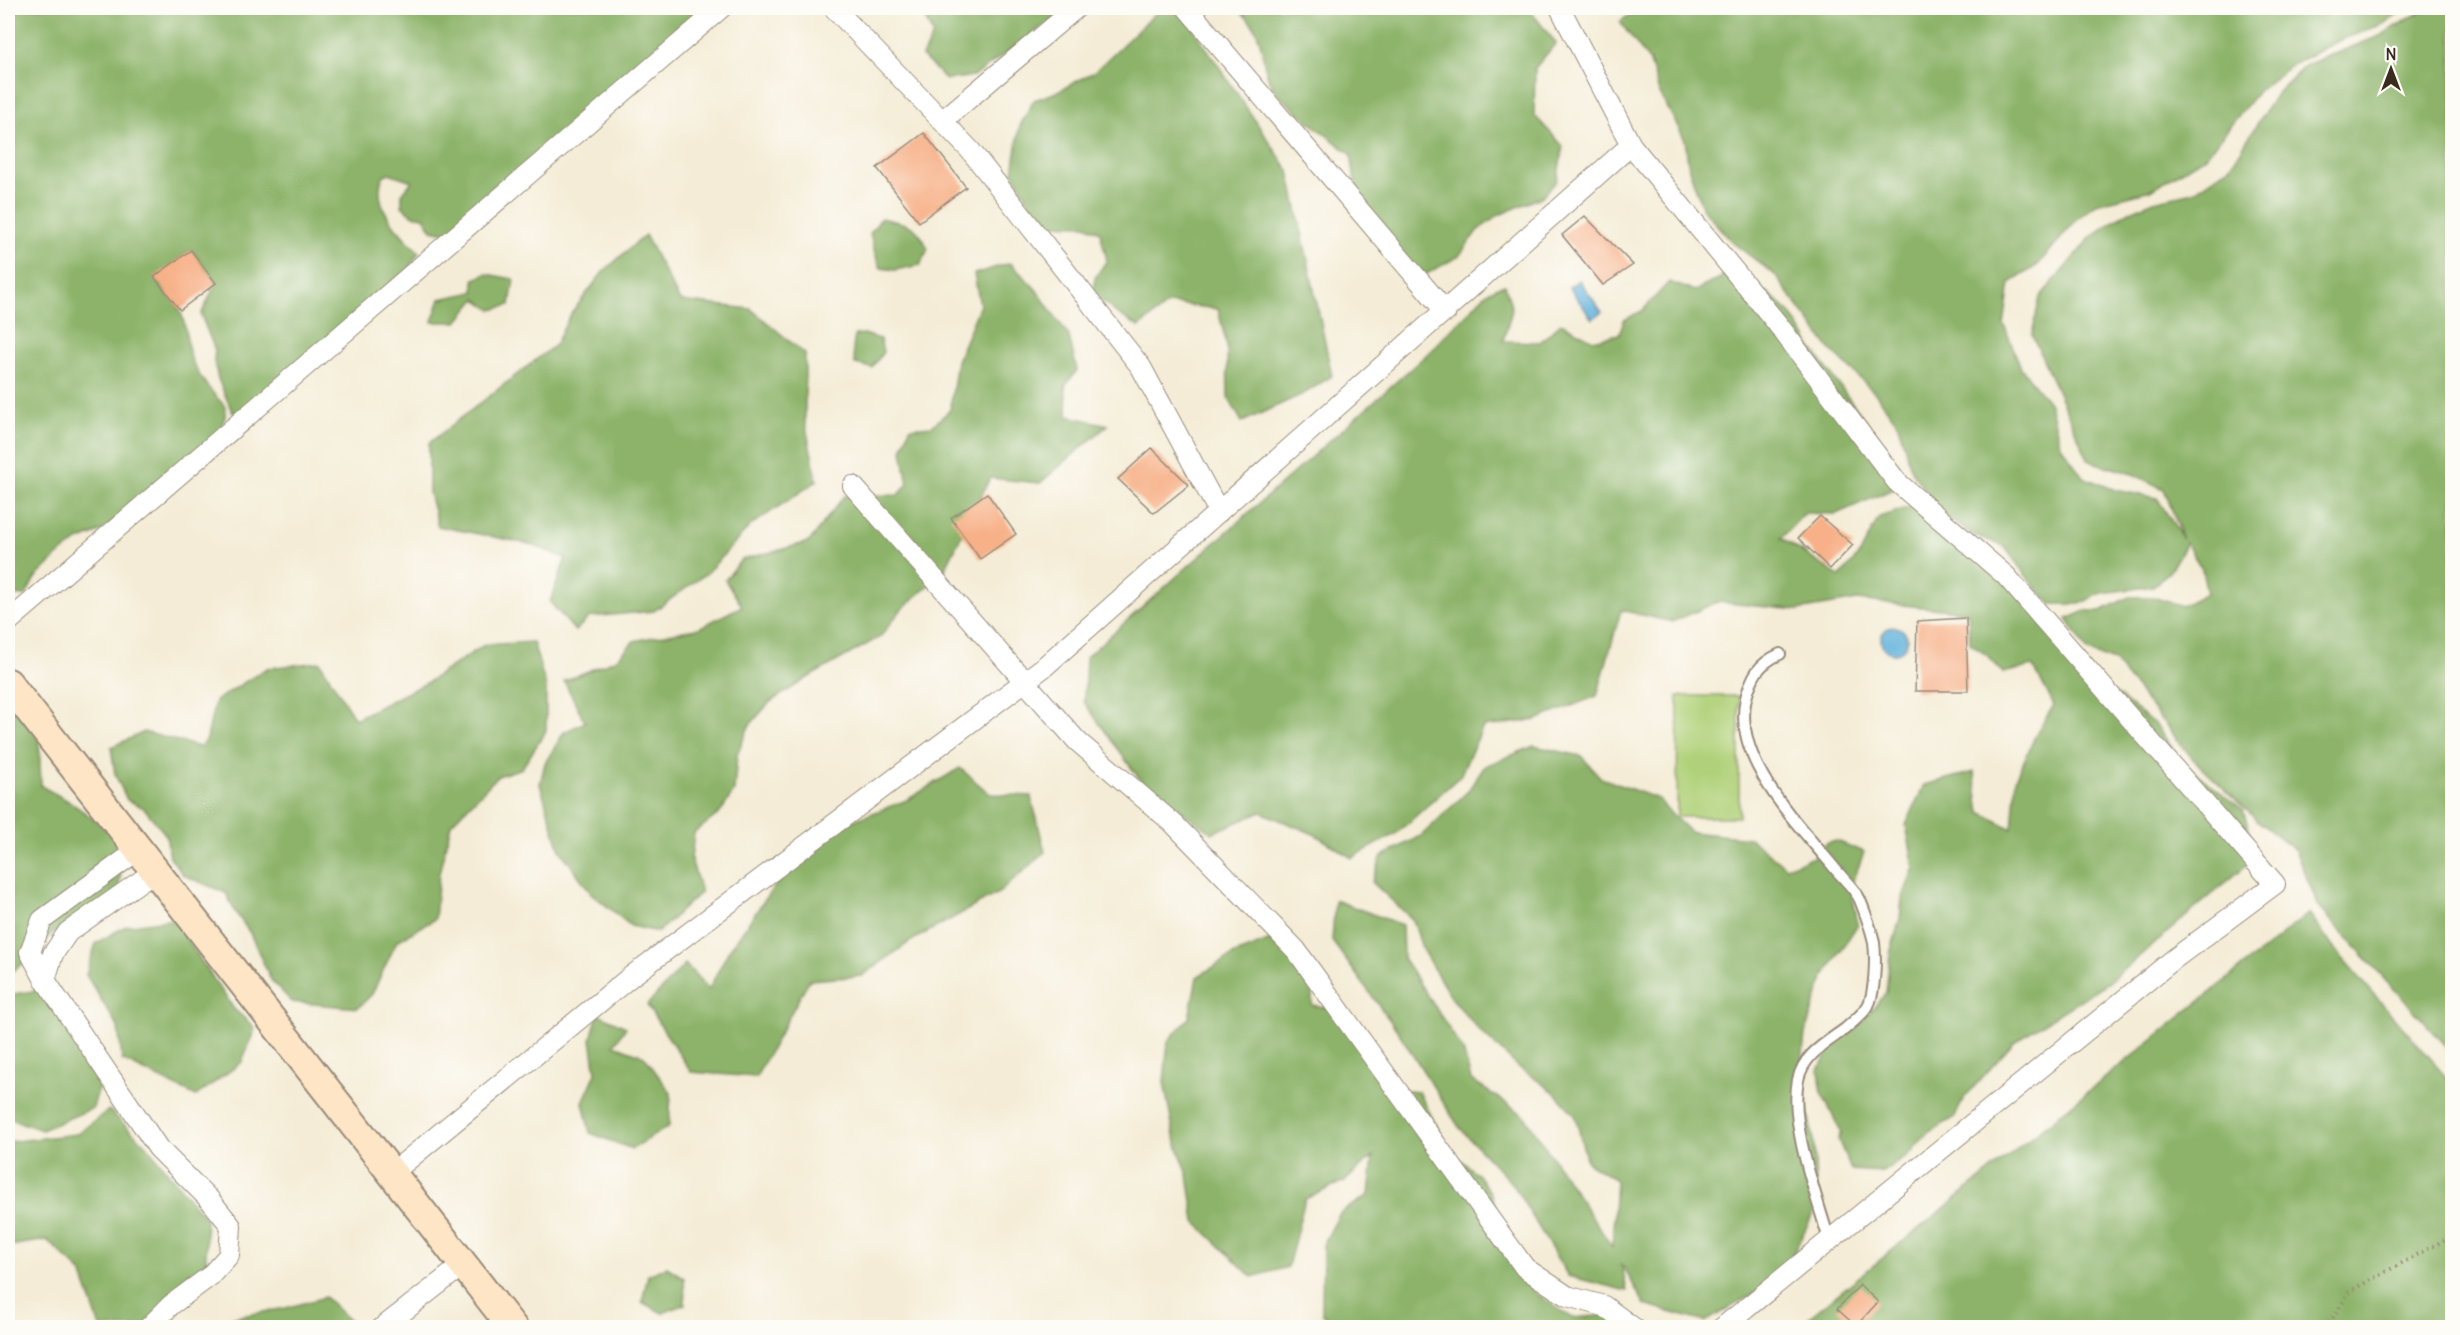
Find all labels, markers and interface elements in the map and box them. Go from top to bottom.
north arrow [2361,39,2421,99]
text: N [2385,44,2397,64]

